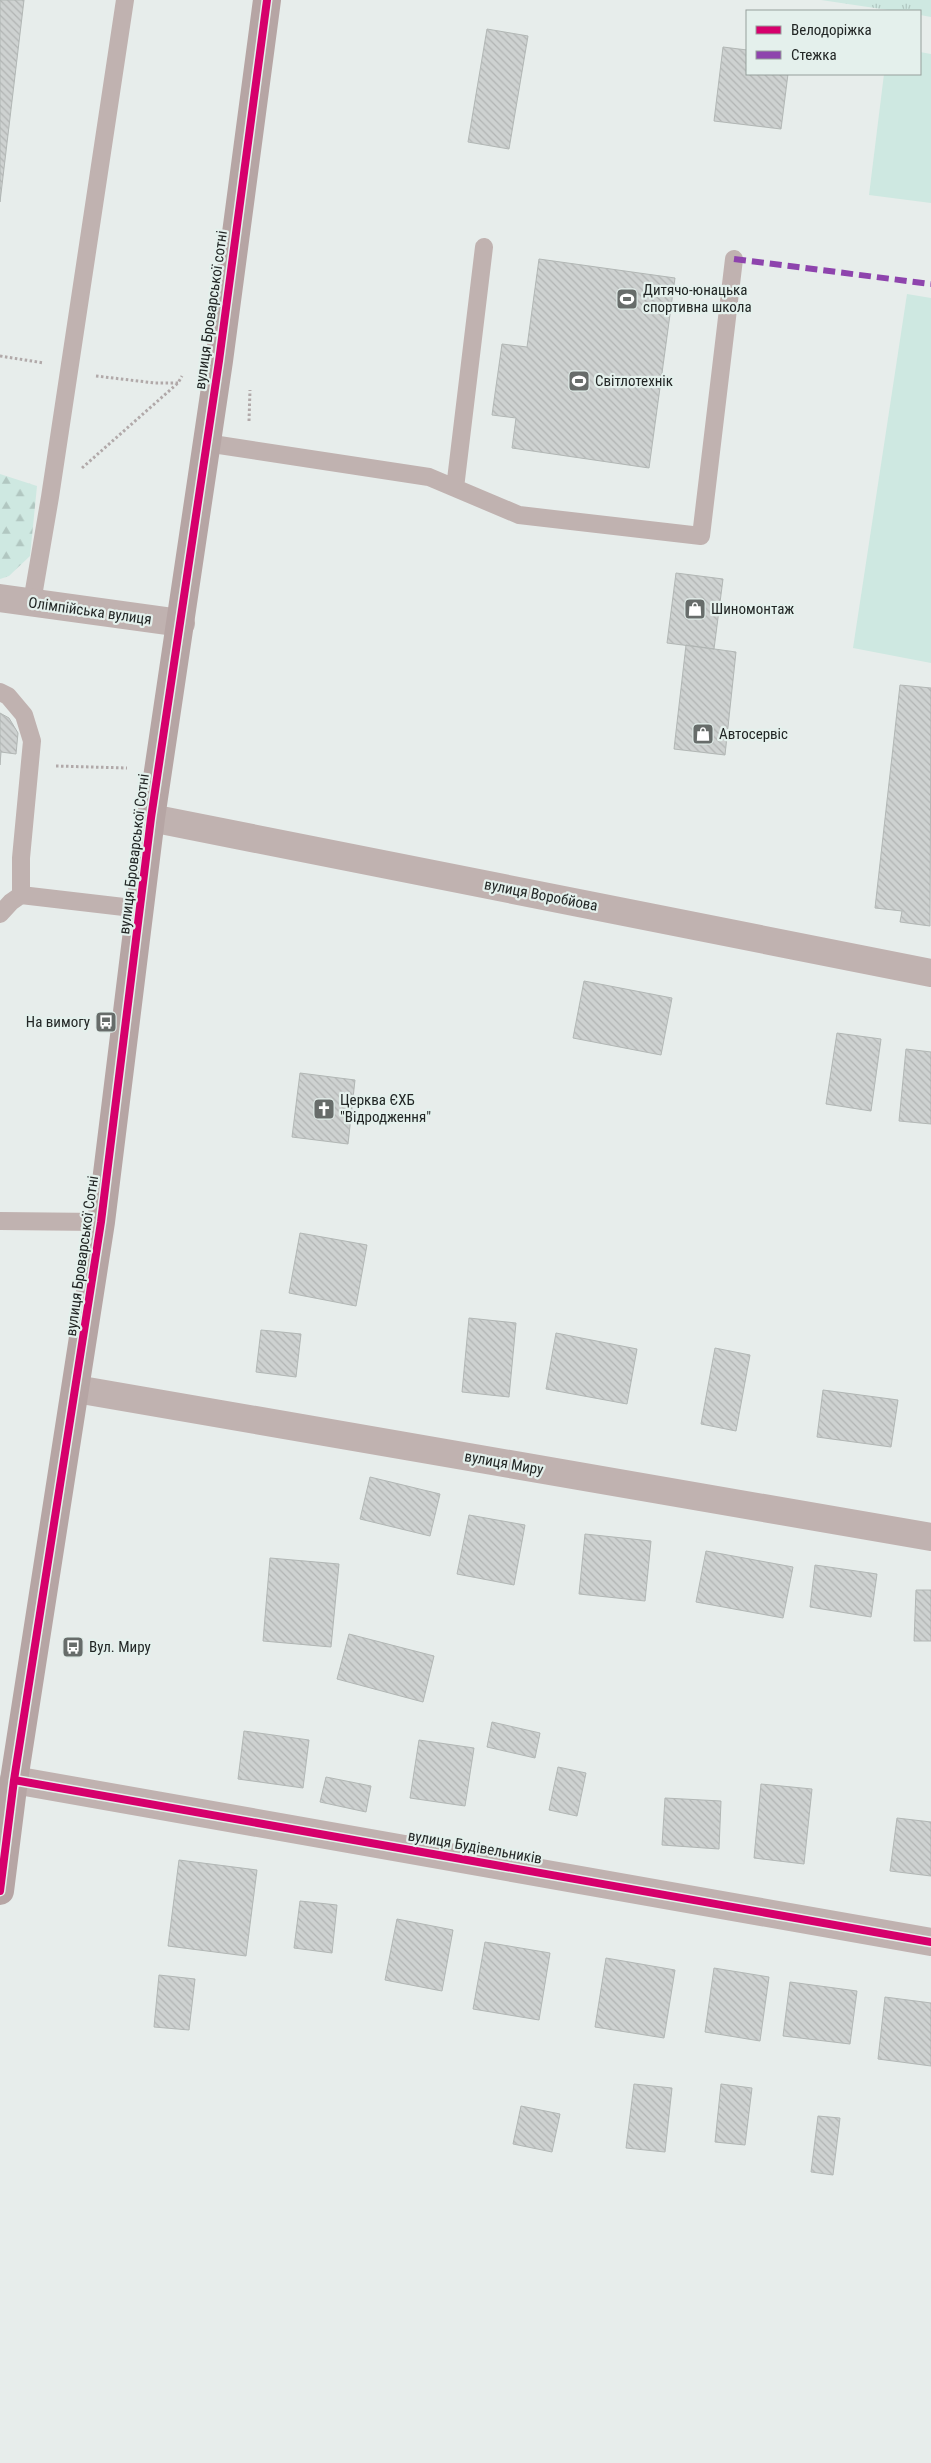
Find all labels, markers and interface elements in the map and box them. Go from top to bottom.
legend [746,10,921,75]
text: Велодоріжка [791,21,872,39]
text: Стежка [791,46,837,64]
street label: вулиця Броварської сотні [191,229,231,391]
place label: Дитячо-юнацька спортивна школа [643,281,752,316]
sports icon: Дитячо-юнацька спортивна школа [615,287,639,311]
sports icon: Світлотехнік [567,369,591,393]
place label: Світлотехнік [595,372,673,390]
street label: Олімпійська вулиця [27,593,153,629]
shop icon: Шиномонтаж [683,597,707,621]
place label: Шиномонтаж [711,600,794,618]
shop icon: Автосервіс [691,722,715,746]
place label: Автосервіс [719,725,788,743]
street label: вулиця Броварської Сотні [115,773,153,935]
street label: вулиця Воробйова [483,875,599,915]
bus stop icon: На вимогу [94,1010,118,1034]
place label: На вимогу [26,1013,90,1031]
place label: Церква ЄХБ "Відродження" [340,1091,431,1126]
church icon: Церква ЄХБ "Відродження" [312,1097,336,1121]
street label: вулиця Броварської Сотні [62,1175,102,1337]
street label: вулиця Миру [463,1447,545,1479]
bus stop icon: Вул. Миру [61,1635,85,1659]
place label: Вул. Миру [89,1638,151,1656]
street label: вулиця Будівельників [407,1826,543,1868]

